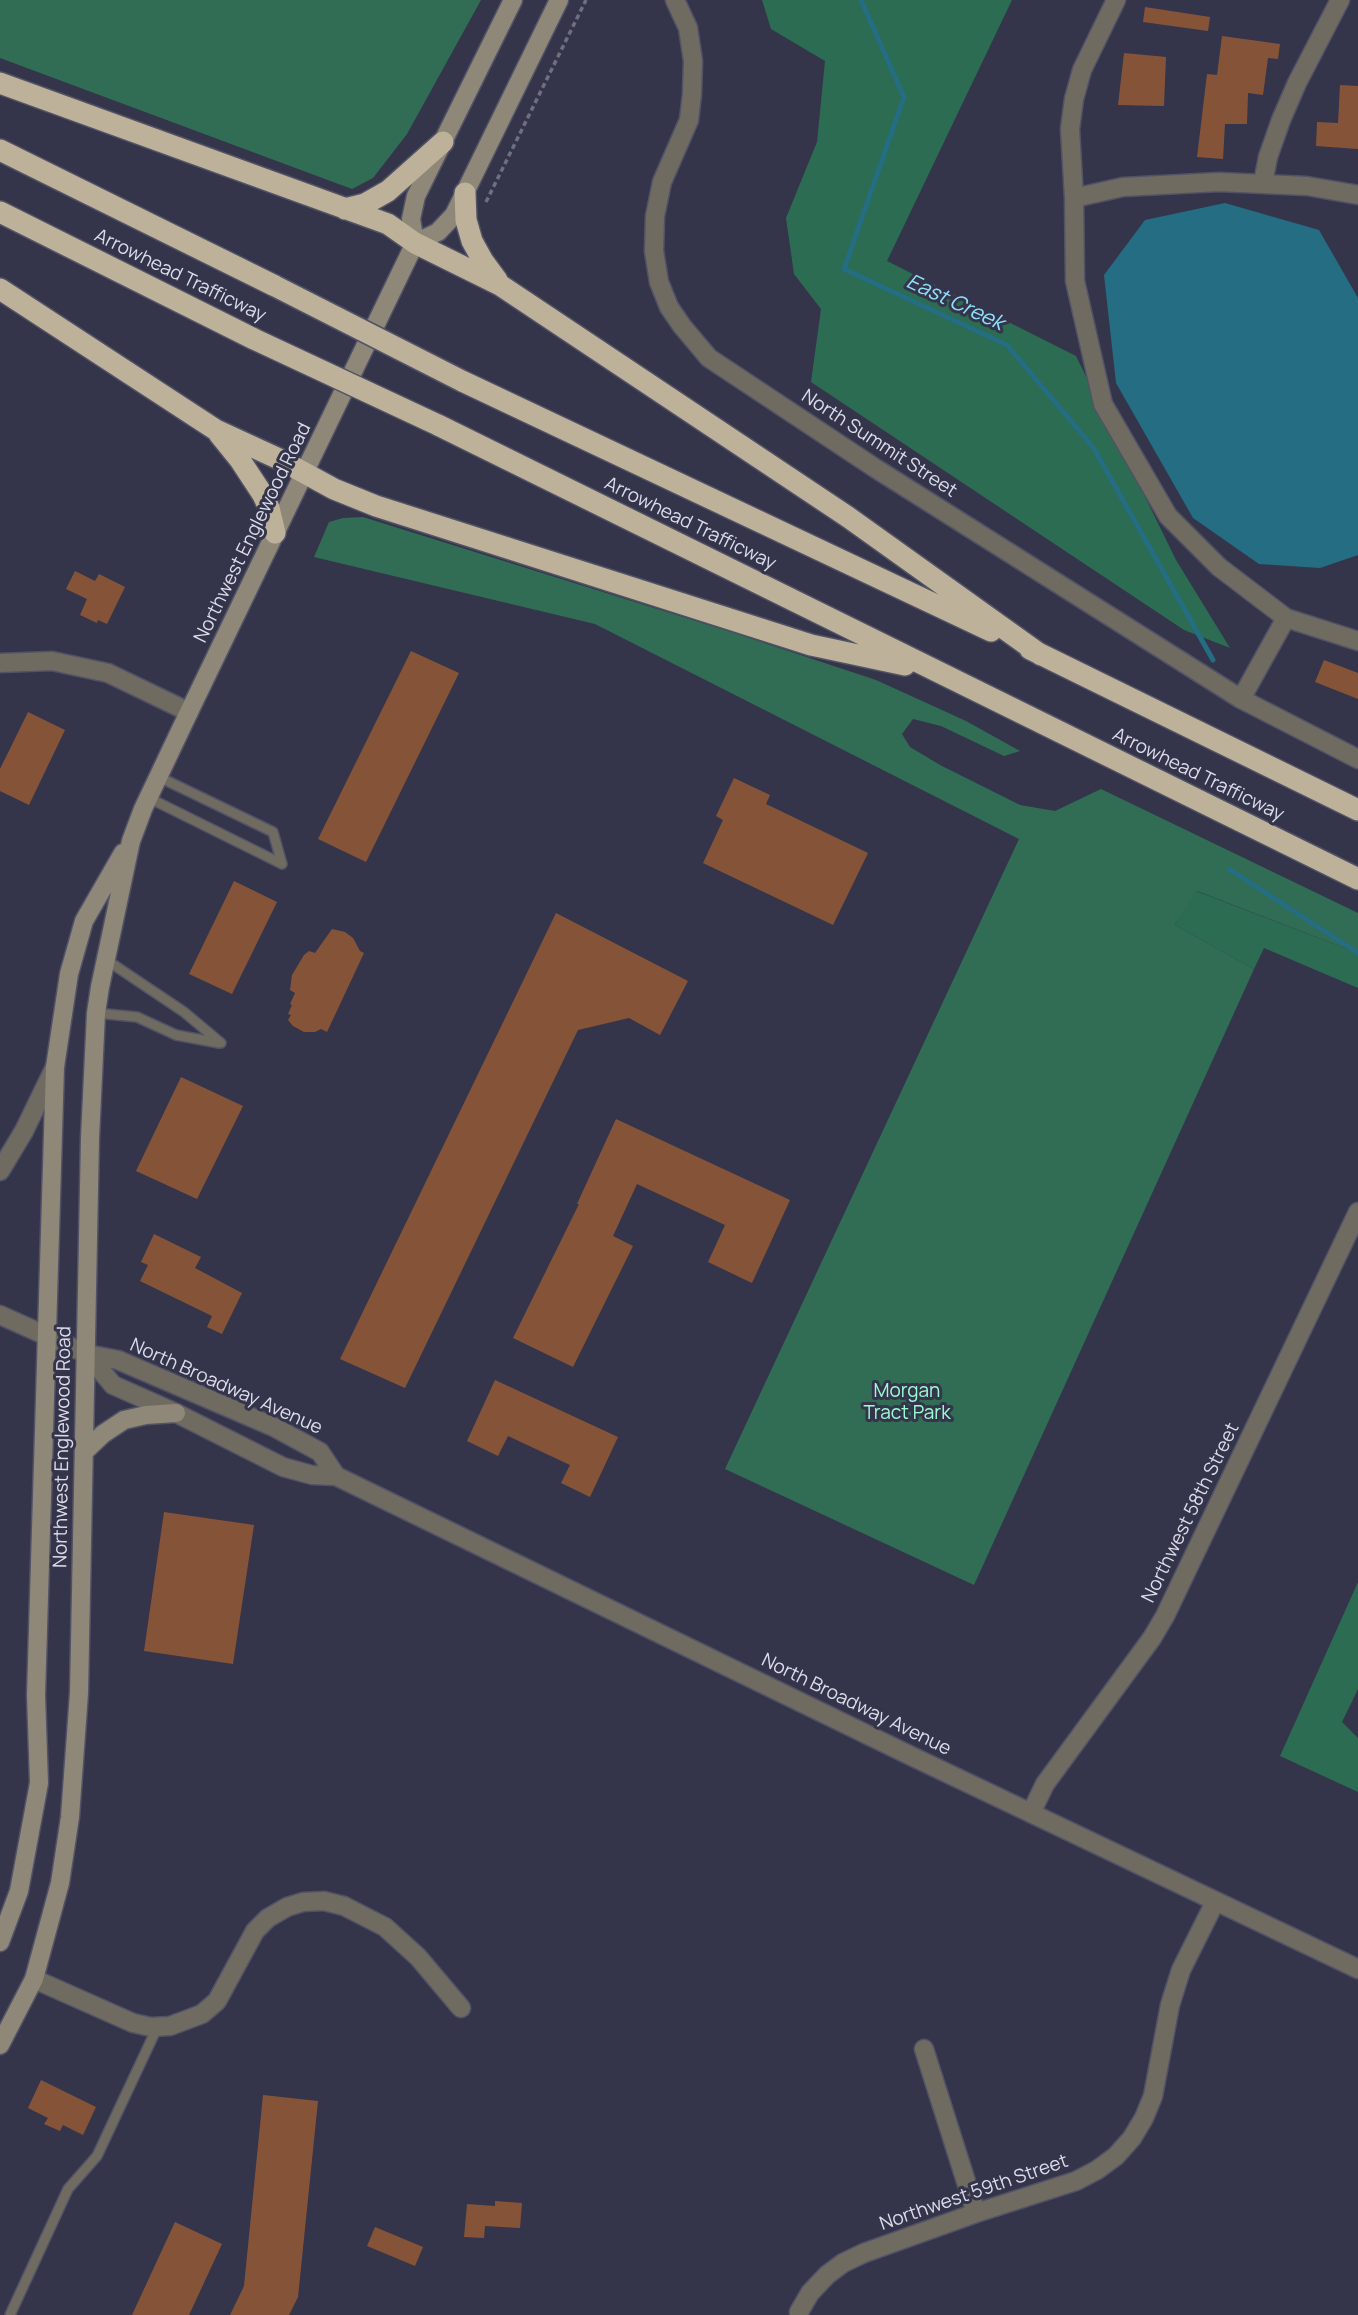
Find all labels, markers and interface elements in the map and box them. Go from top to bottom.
street label: Arrowhead Trafficway [90,225,270,327]
water label: East Creek [902,269,1008,337]
street label: North Summit Street [797,385,961,503]
street label: Northwest Englewood Road [190,419,316,647]
street label: Arrowhead Trafficway [600,473,780,575]
street label: Arrowhead Trafficway [1108,724,1288,826]
street label: Northwest Englewood Road [49,1326,77,1568]
street label: North Broadway Avenue [126,1334,326,1440]
park label: Morgan Tract Park [863,1381,951,1425]
street label: Northwest 58th Street [1138,1419,1244,1607]
street label: North Broadway Avenue [758,1649,954,1761]
street label: Northwest 59th Street [877,2150,1071,2236]

